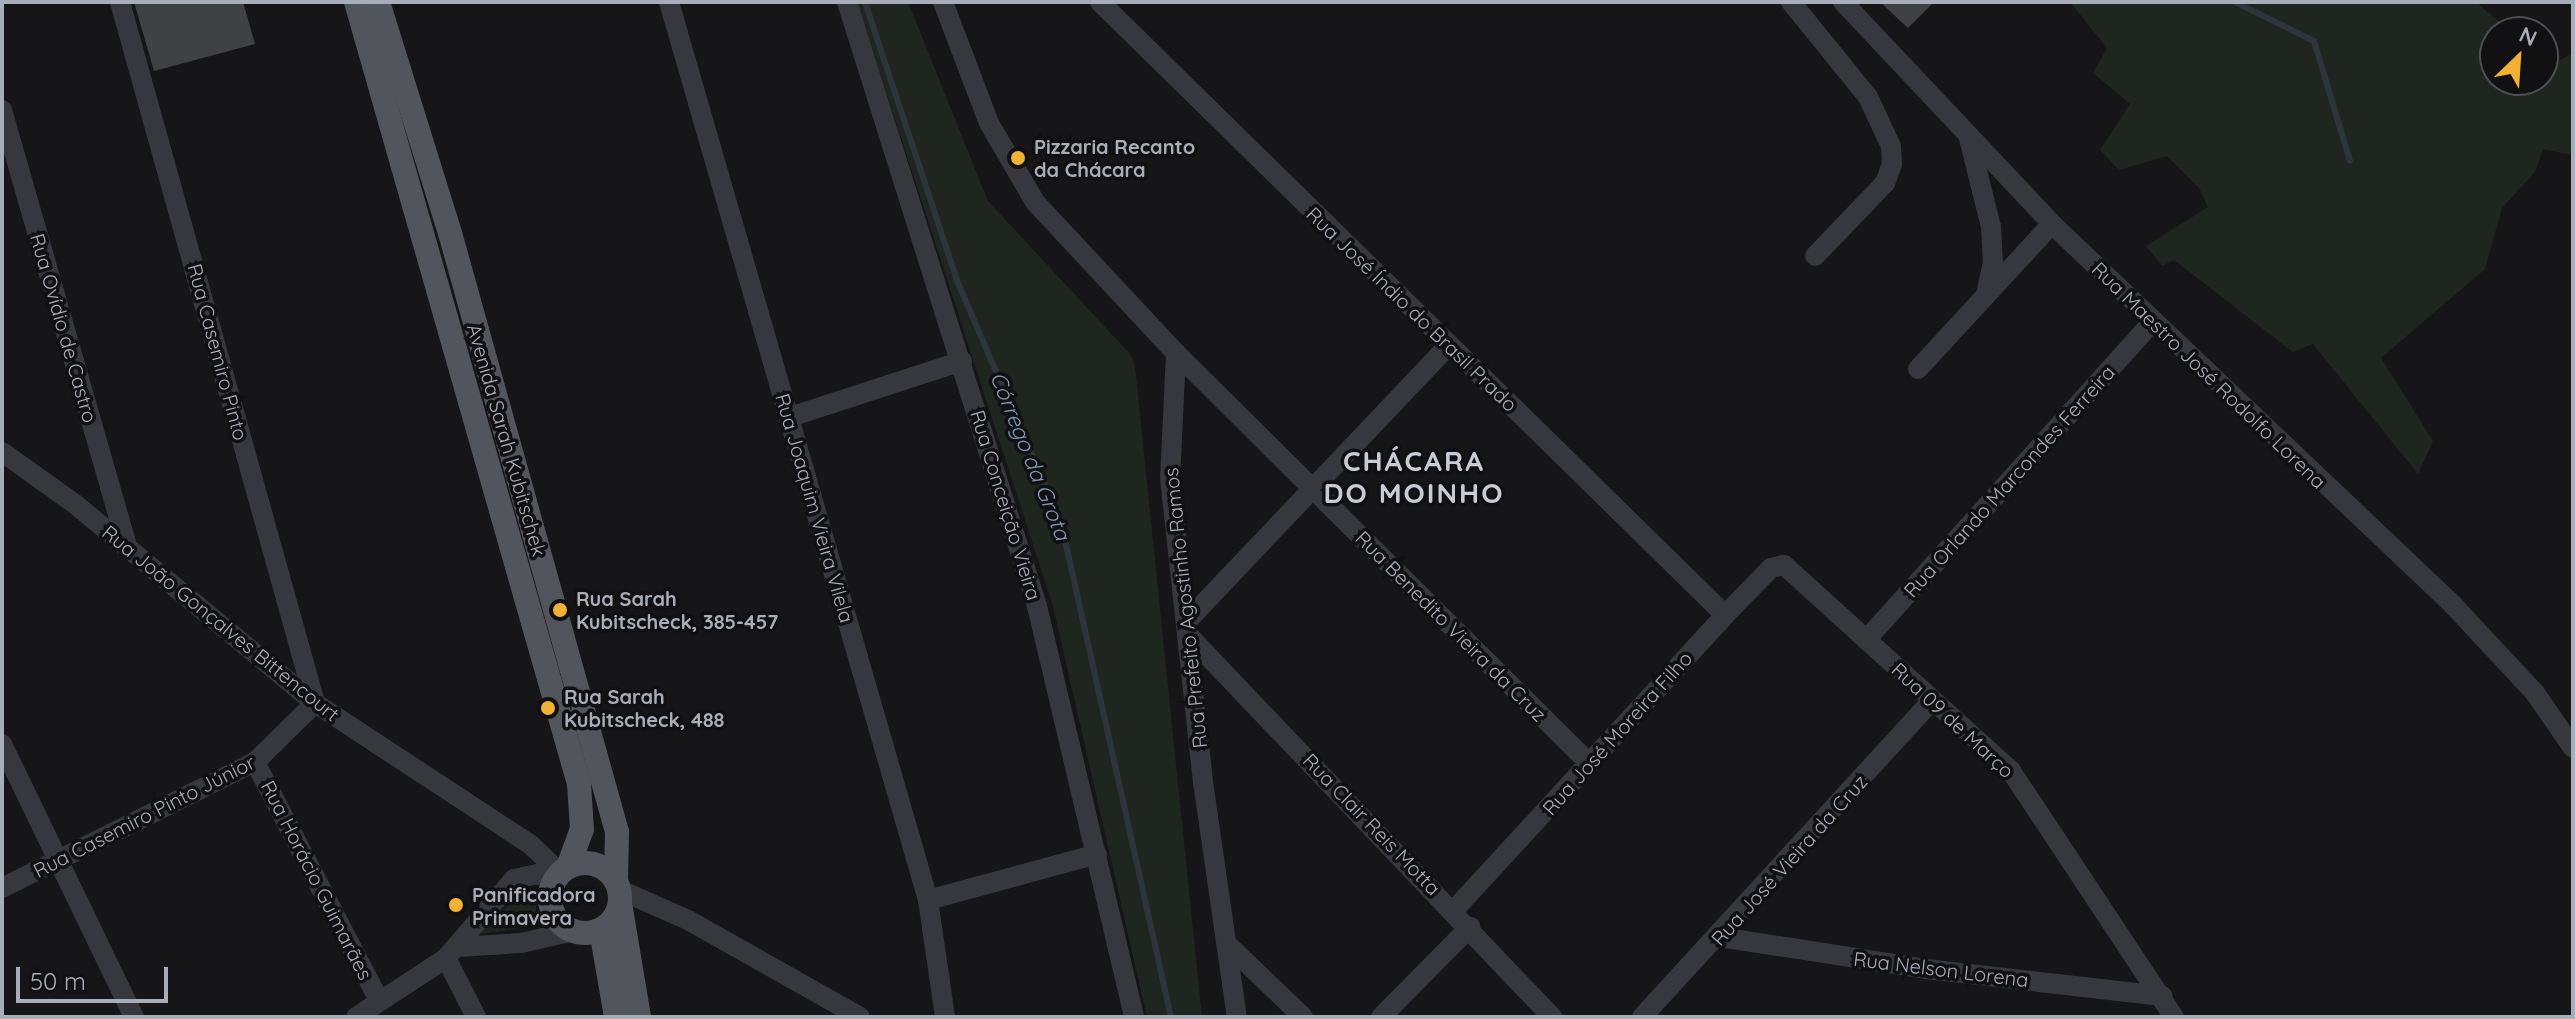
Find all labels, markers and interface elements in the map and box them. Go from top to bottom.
north arrow [2479,16,2559,96]
text: N [2515,20,2542,52]
place label: Pizzaria Recanto da Chácara [1034,134,1195,181]
marker: Pizzaria Recanto da Chácara [1009,149,1027,167]
street label: Rua José Índio do Brasil Prado [1302,202,1522,416]
street label: Rua Ovídio de Castro [25,231,103,425]
street label: Rua Maestro José Rodolfo Lorena [2087,257,2331,493]
street label: Rua Casemiro Pinto [183,261,253,443]
street label: Avenida Sarah Kubitschek [462,321,552,559]
street label: Rua Orlando Marcondes Ferreira [1898,360,2120,602]
water label: Córrego da Grota [984,368,1076,544]
street label: Rua Joaquim Vieira Vilela [771,391,859,625]
street label: Rua Conceição Vieira [966,407,1046,603]
district label: CHÁCARA DO MOINHO [1324,444,1504,510]
street label: Rua Prefeito Agostinho Ramos [1158,466,1212,750]
street label: Rua João Gonçalves Bittencourt [98,520,344,726]
street label: Rua Benedito Vieira da Cruz [1351,526,1551,726]
place label: Rua Sarah Kubitscheck, 385-457 [576,586,778,633]
marker: Rua Sarah Kubitscheck, 385-457 [551,601,569,619]
street label: Rua José Moreira Filho [1537,646,1697,820]
street label: Rua 09 de Março [1887,657,2019,783]
place label: Rua Sarah Kubitscheck, 488 [564,684,725,731]
marker: Rua Sarah Kubitscheck, 488 [539,699,557,717]
street label: Rua Clair Reis Motta [1298,748,1446,900]
street label: Rua Casemiro Pinto Júnior [29,750,259,882]
street label: Rua José Vieira da Cruz [1706,770,1872,950]
street label: Rua Horácio Guimarães [256,776,378,984]
place label: Panificadora Primavera [472,882,596,929]
marker: Panificadora Primavera [447,896,465,914]
street label: Rua Nelson Lorena [1852,946,2030,992]
scale bar [20,951,172,1001]
text: 50 m [30,966,86,996]

